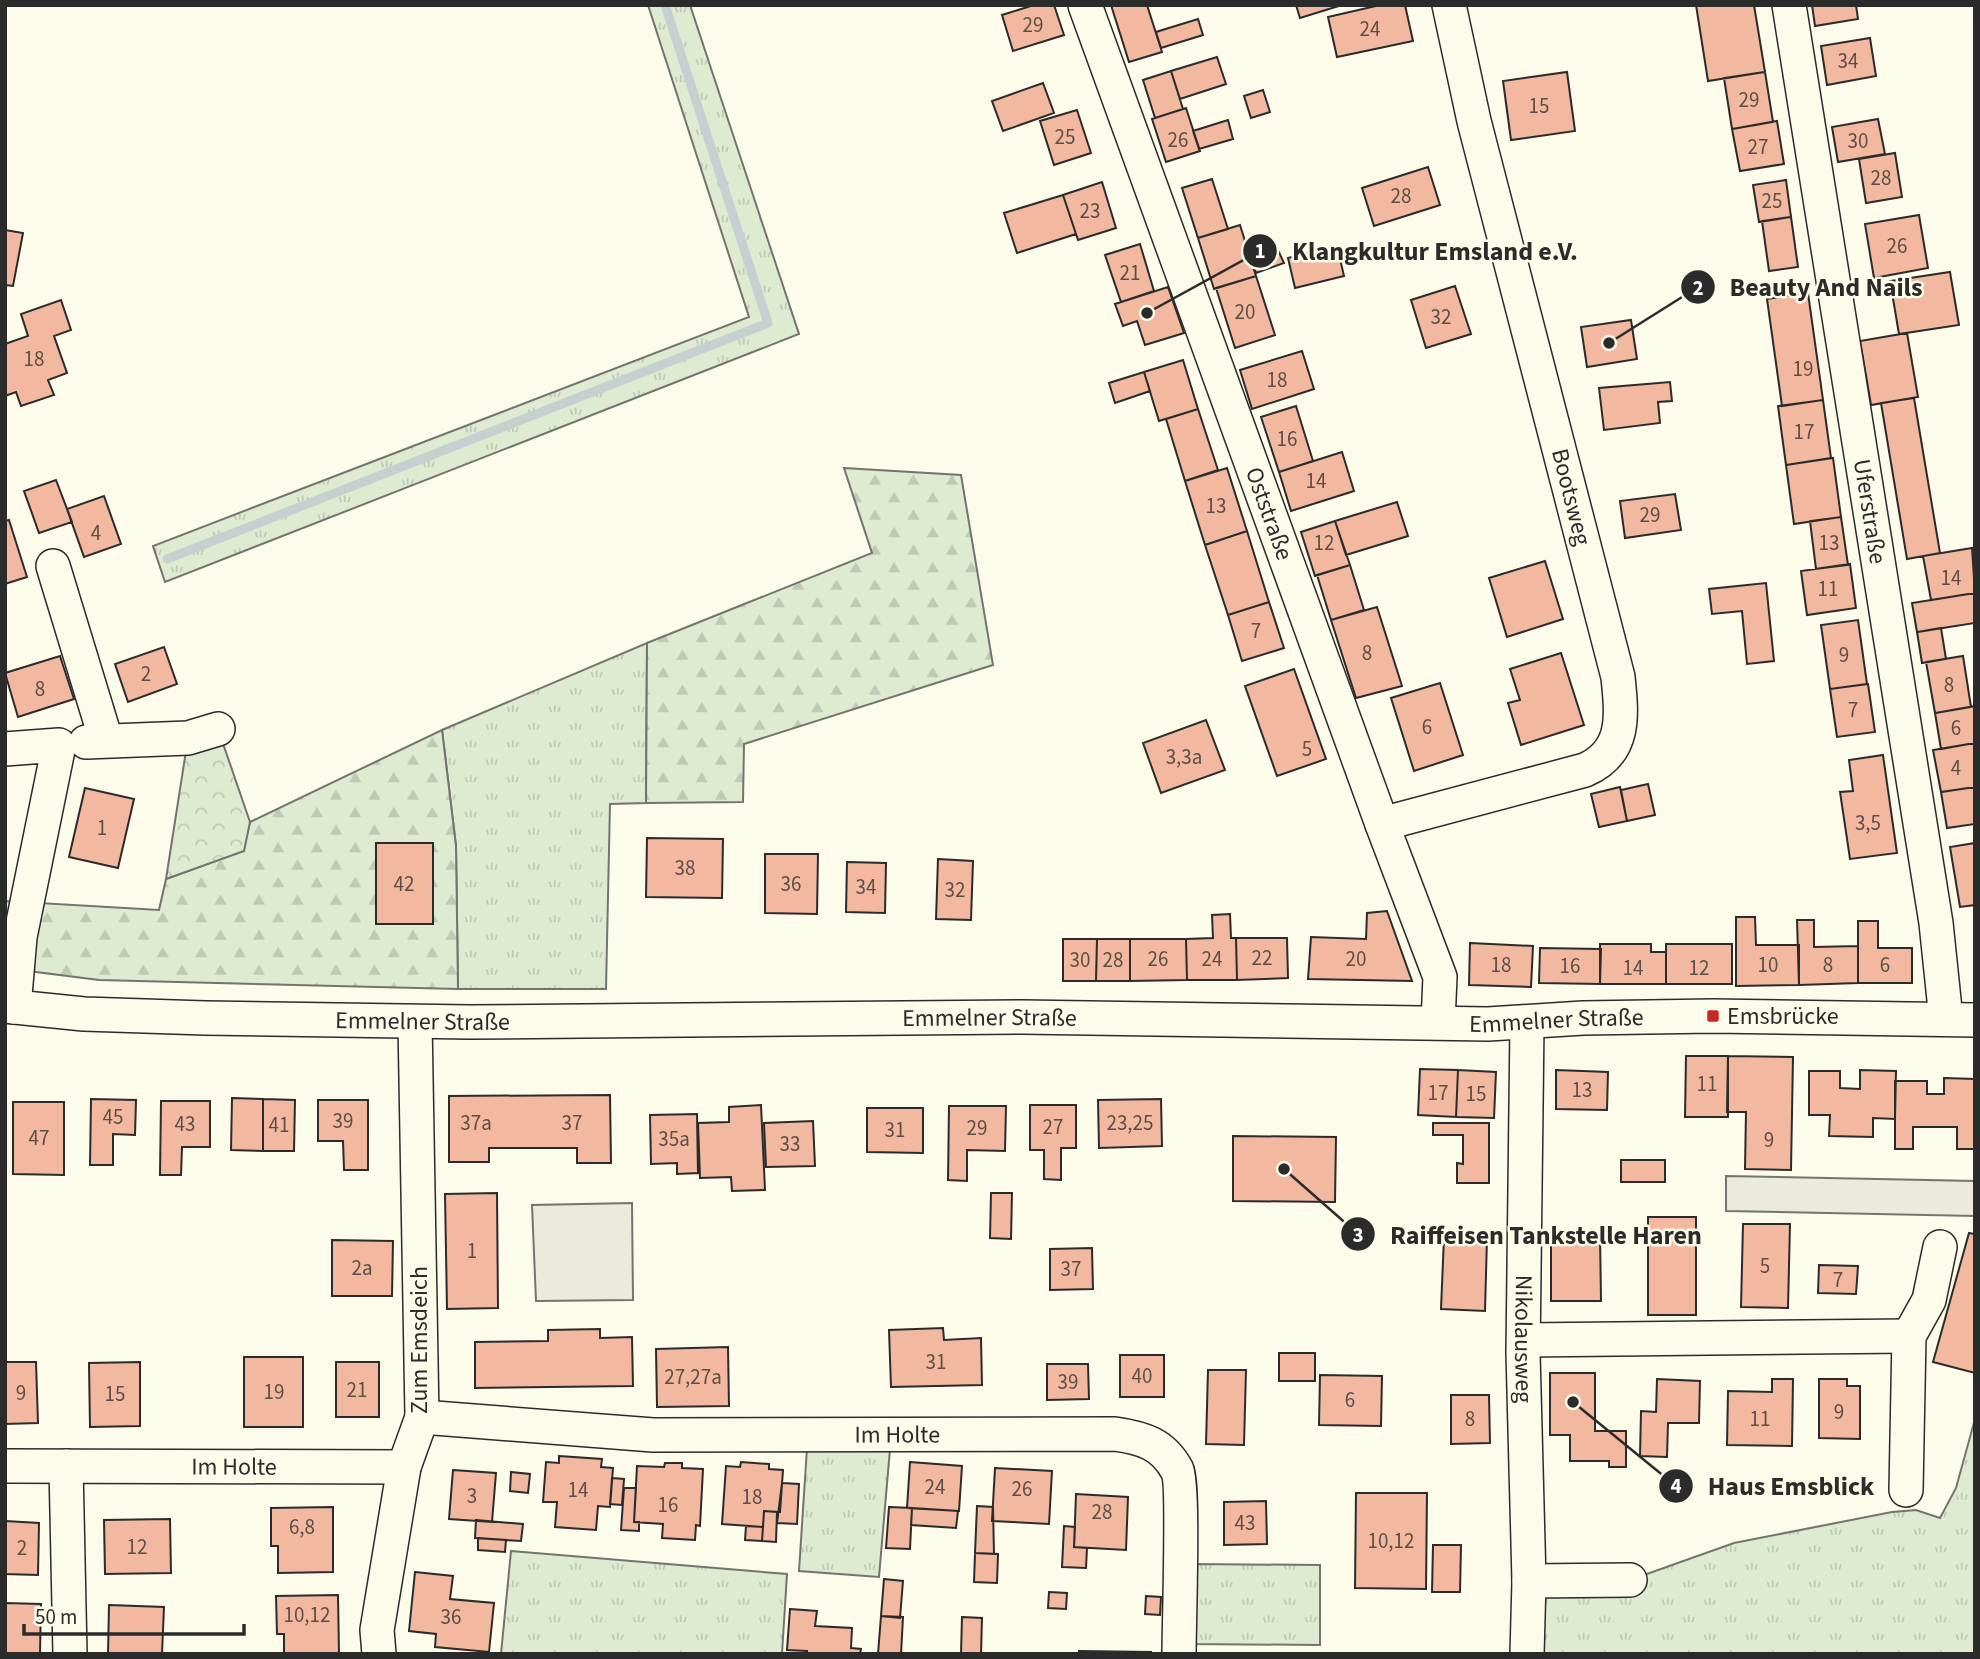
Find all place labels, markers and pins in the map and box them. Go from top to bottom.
callout: Klangkultur Emsland e.V. [1243,227,1592,274]
callout: Beauty And Nails [1680,264,1936,311]
place label: Emsbrücke [1727,999,1839,1034]
marker: Emsbrücke [1705,1008,1721,1024]
callout: Raiffeisen Tankstelle Haren [1341,1211,1716,1258]
callout: Haus Emsblick [1658,1462,1888,1509]

